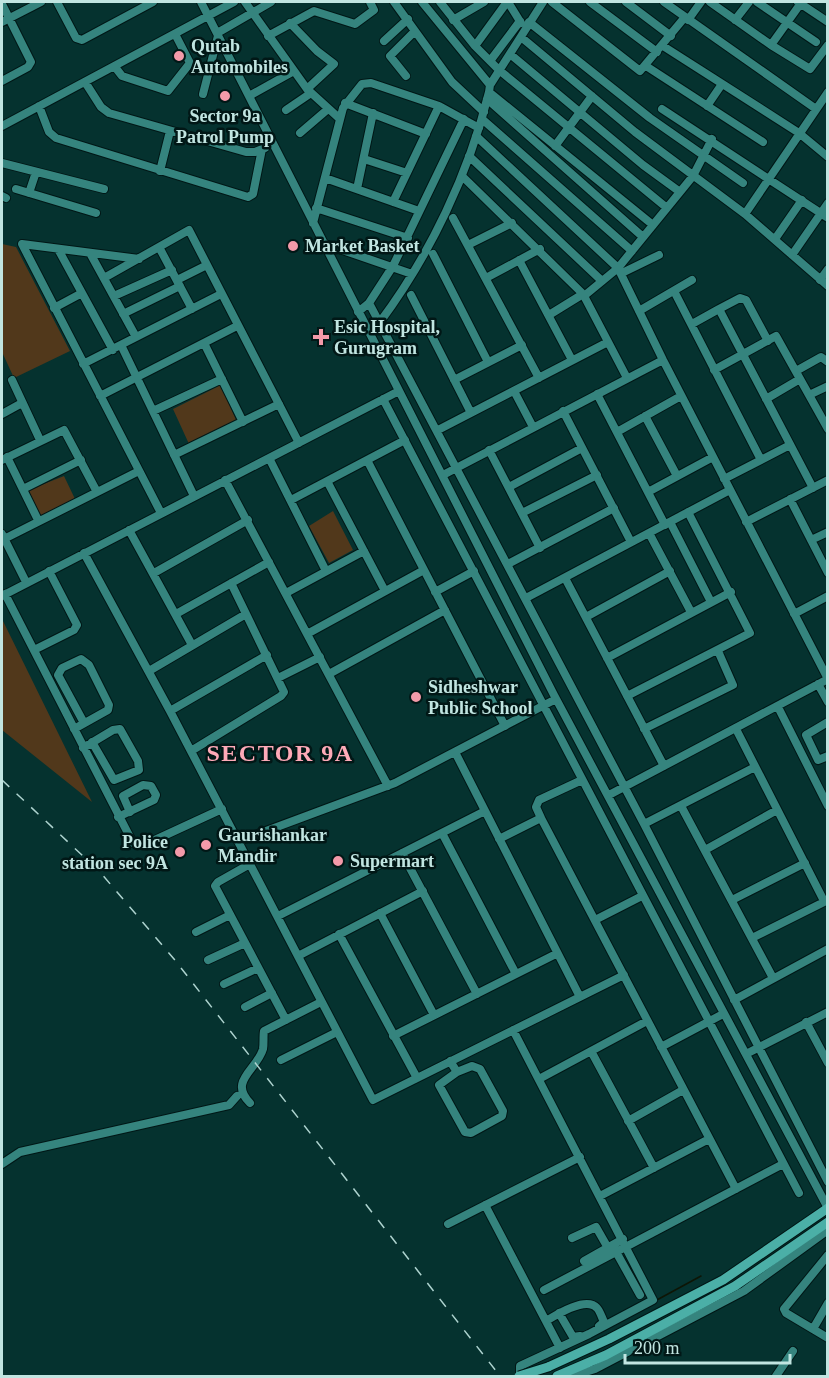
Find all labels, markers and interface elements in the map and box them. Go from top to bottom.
place label: Qutab Automobiles [191,36,288,77]
marker: Qutab Automobiles [172,49,186,63]
marker: Sector 9a Patrol Pump [218,89,232,103]
place label: Sector 9a Patrol Pump [176,106,274,147]
place label: Market Basket [305,236,419,256]
marker: Market Basket [286,239,300,253]
place label: Esic Hospital, Gurugram [334,317,440,358]
marker: Esic Hospital, Gurugram [312,328,330,346]
place label: Sidheshwar Public School [428,677,533,718]
marker: Sidheshwar Public School [409,690,423,704]
district label: SECTOR 9A [206,740,354,766]
place label: Gaurishankar Mandir [218,825,327,866]
place label: Police station sec 9A [62,832,168,873]
marker: Gaurishankar Mandir [199,838,213,852]
marker: Police station sec 9A [173,845,187,859]
place label: Supermart [350,851,434,871]
marker: Supermart [331,854,345,868]
scale bar [625,1327,790,1365]
text: 200 m [634,1338,680,1358]

